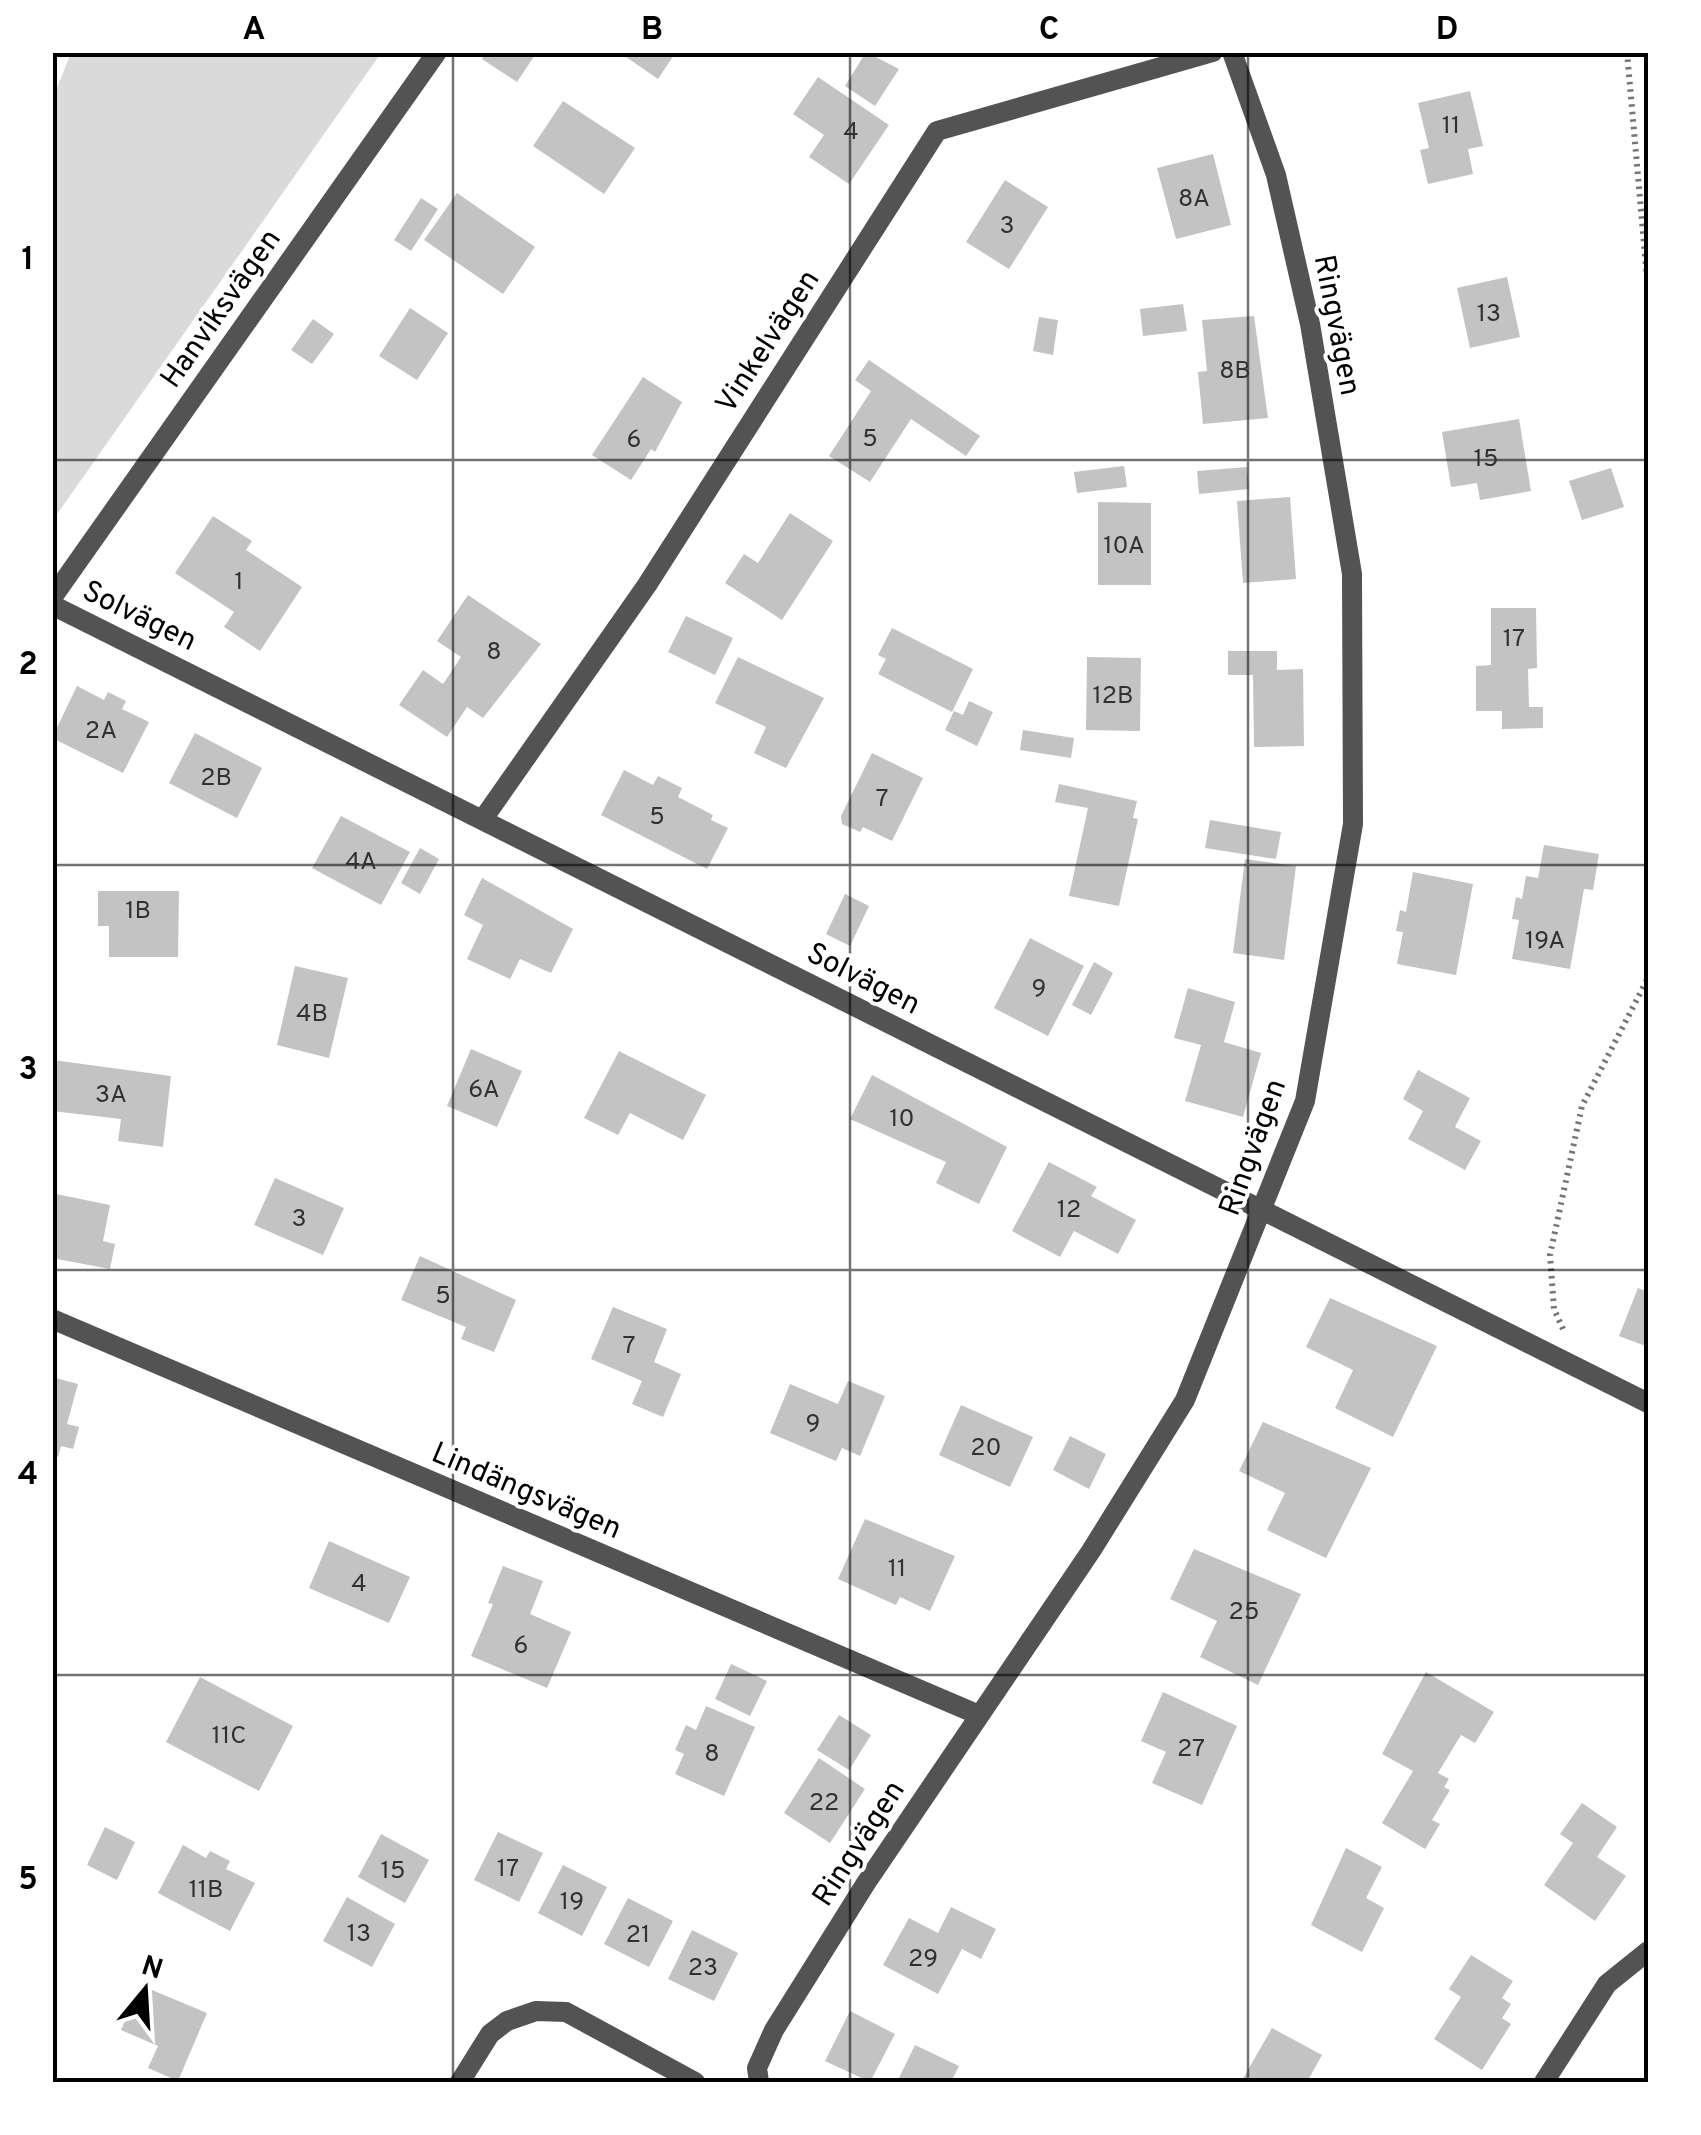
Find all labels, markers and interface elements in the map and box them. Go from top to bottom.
text: A [243,11,265,51]
text: B [641,11,663,51]
text: C [1039,11,1059,51]
text: D [1436,11,1458,51]
house number: 11 [1442,111,1460,143]
house number: 4 [843,117,859,149]
house number: 8A [1178,184,1210,216]
house number: 3 [999,211,1015,243]
street label: Hanviksvägen [154,223,290,396]
text: 1 [22,241,34,281]
street label: Ringvägen [1304,252,1367,399]
street label: Vinkelvägen [709,264,829,421]
house number: 13 [1477,299,1501,331]
house number: 8B [1219,356,1251,388]
house number: 5 [862,424,878,456]
house number: 6 [627,425,641,457]
house number: 15 [1474,444,1498,476]
house number: 10A [1103,531,1145,563]
house number: 1 [234,567,244,599]
street label: Solvägen [76,574,202,661]
house number: 17 [1503,624,1525,656]
house number: 8 [486,637,502,669]
text: 2 [18,646,38,686]
house number: 12B [1092,681,1134,713]
house number: 2A [85,716,117,748]
house number: 2B [200,763,232,795]
house number: 7 [875,784,889,816]
house number: 5 [649,802,665,834]
house number: 4A [345,847,377,879]
house number: 1B [125,896,151,928]
house number: 19A [1525,926,1565,958]
street label: Solvägen [800,936,926,1025]
house number: 9 [1032,974,1046,1006]
house number: 4B [296,999,328,1031]
text: 3 [18,1051,38,1091]
street label: Ringvägen [1213,1074,1296,1221]
house number: 6A [468,1075,500,1107]
house number: 3A [95,1080,127,1112]
house number: 10 [889,1104,915,1136]
house number: 12 [1057,1195,1081,1227]
house number: 3 [291,1204,307,1236]
house number: 5 [435,1281,451,1313]
house number: 7 [622,1331,636,1363]
house number: 9 [806,1409,820,1441]
house number: 20 [970,1433,1002,1465]
street label: Lindängsvägen [425,1436,627,1549]
text: 4 [18,1456,38,1496]
house number: 11 [888,1554,906,1586]
house number: 4 [351,1569,367,1601]
house number: 25 [1229,1597,1259,1629]
house number: 6 [514,1631,528,1663]
house number: 11C [212,1721,246,1753]
house number: 27 [1177,1734,1205,1766]
house number: 8 [704,1739,720,1771]
street label: Ringvägen [806,1774,914,1914]
house number: 22 [809,1788,839,1820]
house number: 17 [497,1854,519,1886]
house number: 15 [381,1856,405,1888]
text: 5 [18,1861,38,1901]
house number: 11B [189,1875,223,1907]
house number: 19 [560,1887,584,1919]
house number: 13 [347,1919,371,1951]
house number: 21 [626,1920,650,1952]
north arrow [95,1940,195,2040]
house number: 29 [908,1944,938,1976]
text: N [137,1949,167,1989]
house number: 23 [688,1953,718,1985]

